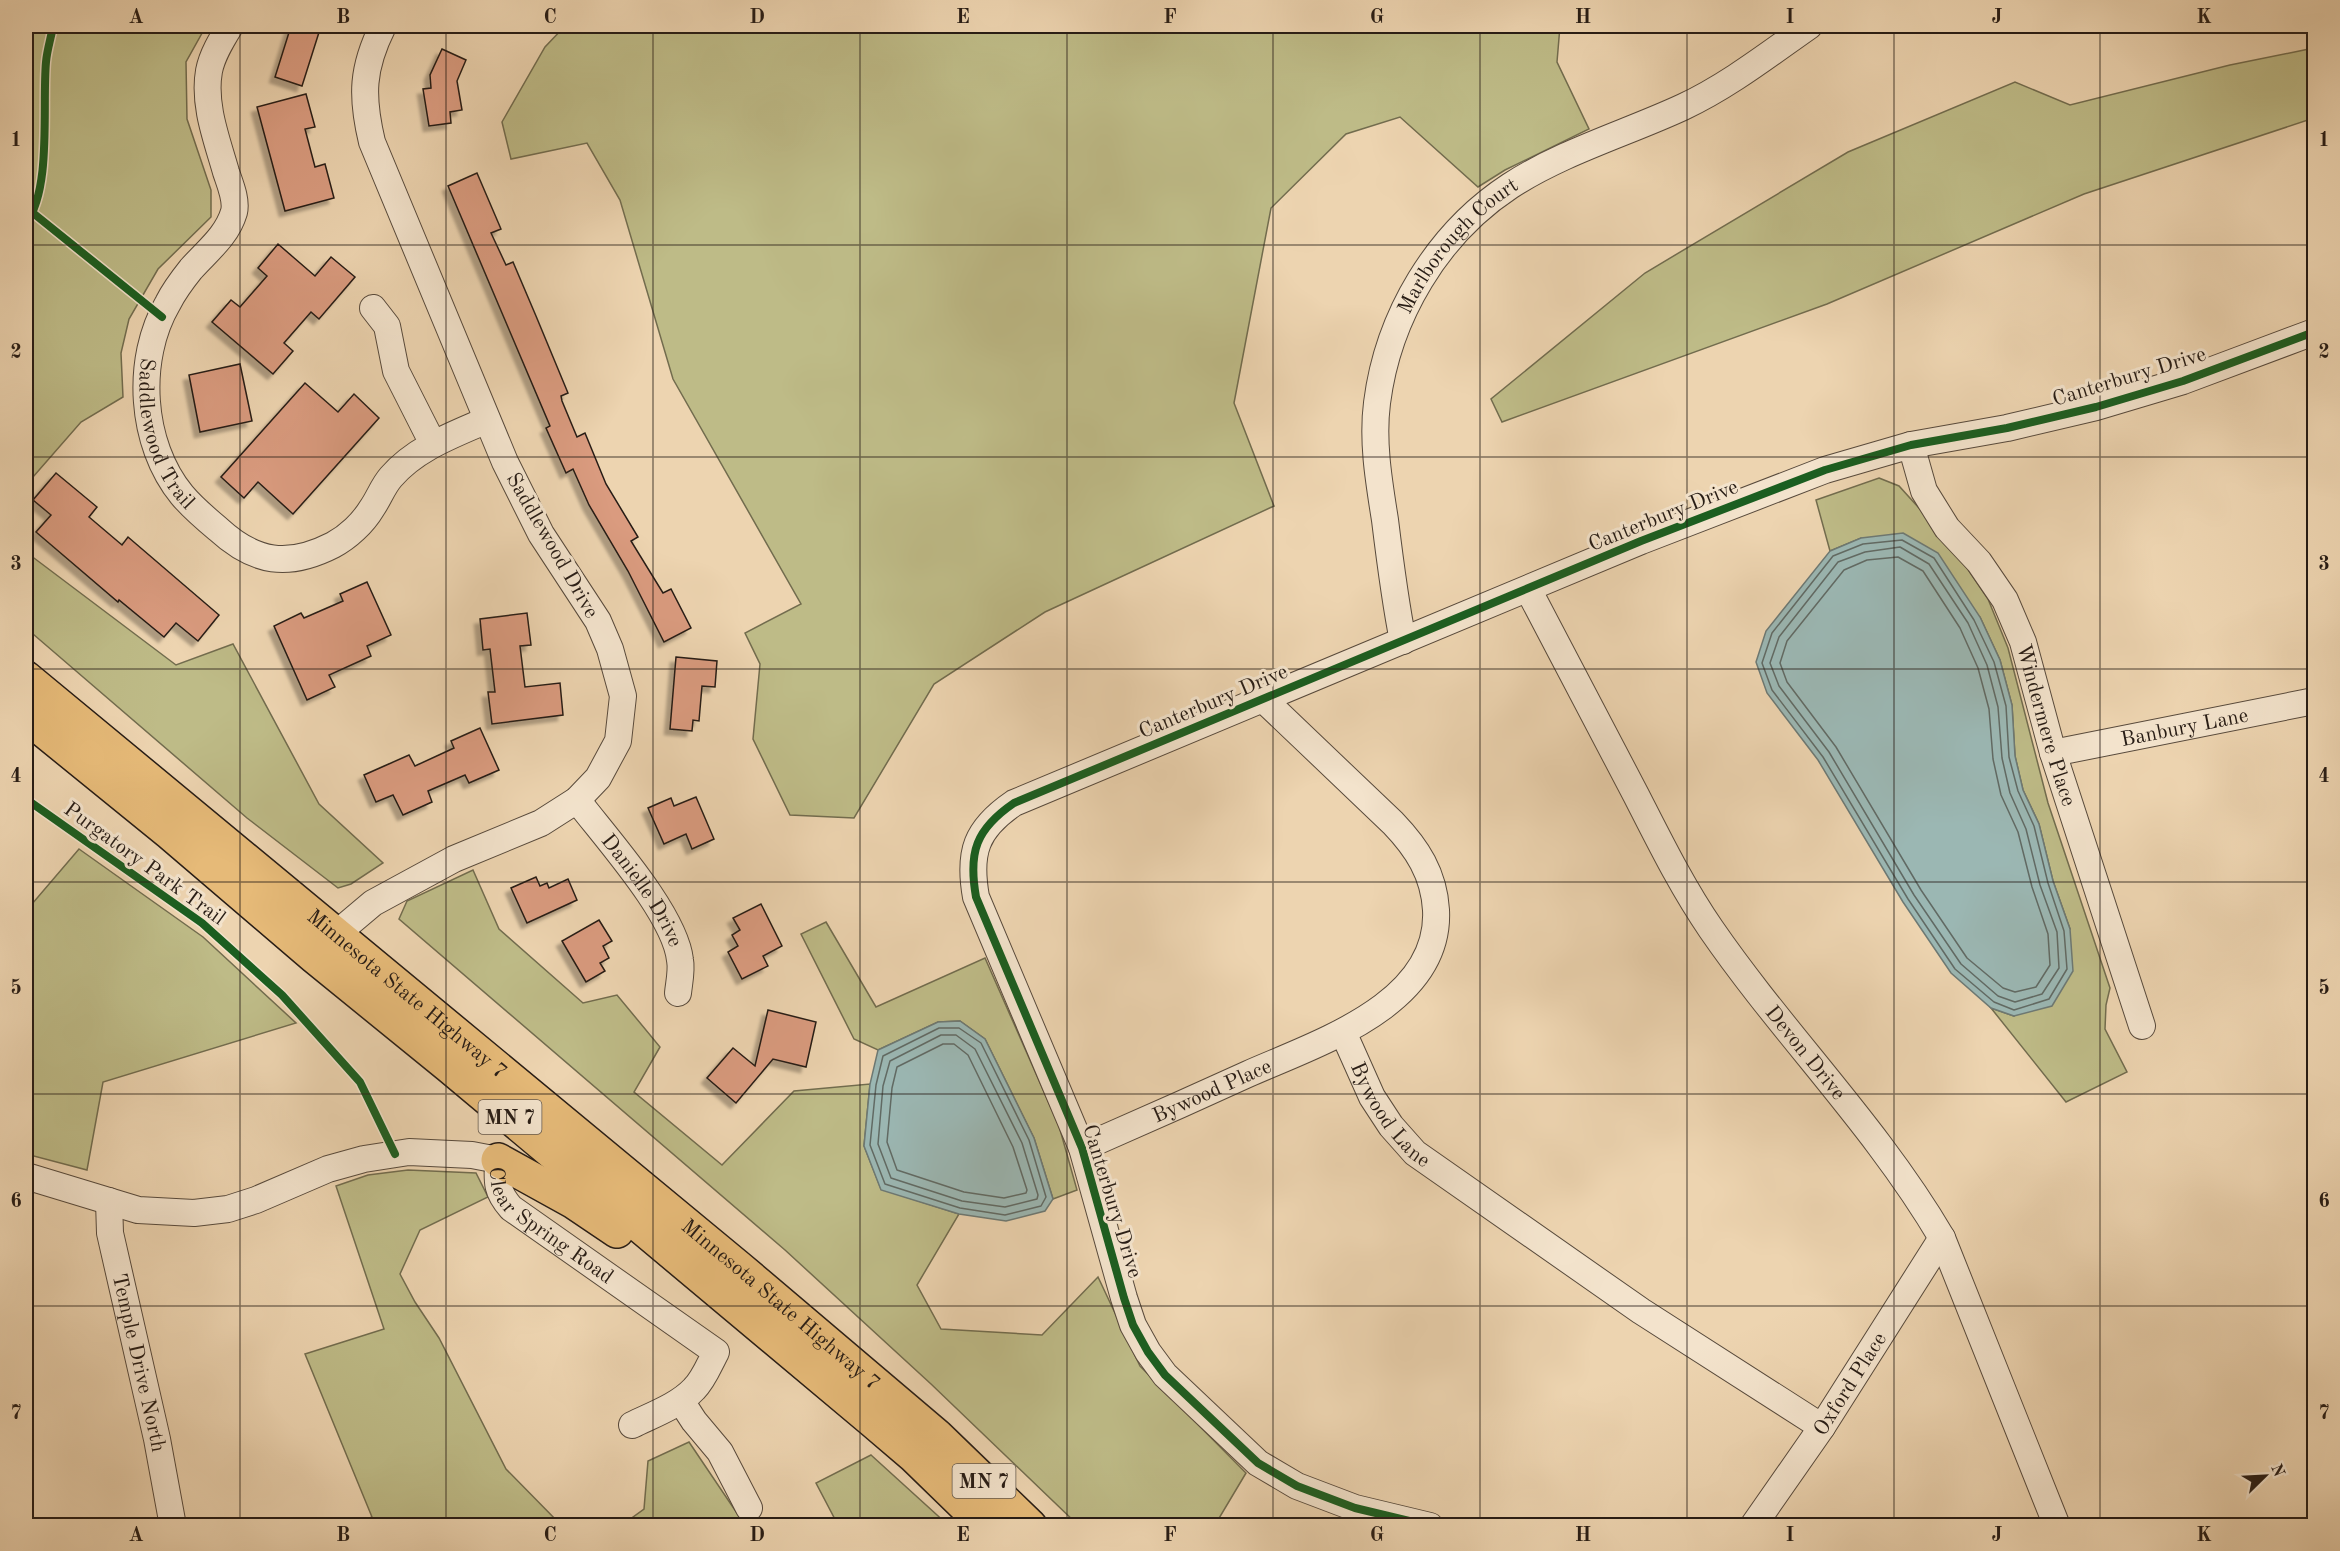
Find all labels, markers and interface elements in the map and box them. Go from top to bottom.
text: A [128,8,144,28]
text: B [336,8,350,28]
text: C [543,8,557,28]
text: D [749,8,765,28]
text: E [956,8,970,28]
text: F [1163,8,1177,28]
text: G [1370,8,1384,28]
text: H [1575,8,1591,28]
text: I [1786,8,1794,28]
text: J [1992,8,2003,28]
text: K [2196,8,2212,28]
text: 1 [10,131,22,151]
text: 1 [2318,131,2330,151]
street label: Marlborough Court [1395,175,1522,317]
text: 2 [10,343,22,363]
text: 2 [2318,343,2330,363]
street label: Canterbury Drive [2050,344,2209,411]
street label: Saddlewood Trail [134,357,198,514]
street label: Saddlewood Drive [502,469,602,622]
street label: Canterbury Drive [1586,477,1741,556]
text: 3 [10,555,22,575]
text: 3 [2318,555,2330,575]
street label: Windermere Place [2012,642,2079,809]
street label: Canterbury Drive [1136,662,1291,743]
street label: Banbury Lane [2119,705,2250,751]
text: 4 [10,767,22,787]
text: 4 [2318,767,2330,787]
street label: Purgatory Park Trail [60,799,229,930]
street label: Danielle Drive [597,831,685,950]
street label: Minnesota State Highway 7 [302,906,510,1083]
text: 5 [10,978,22,999]
text: 5 [2318,978,2330,999]
street label: Devon Drive [1761,1002,1849,1104]
street label: Bywood Place [1150,1056,1275,1127]
street label: Bywood Lane [1346,1059,1433,1172]
road number: MN 7 [478,1100,542,1134]
street label: Canterbury Drive [1078,1122,1145,1281]
street label: Clear Spring Road [485,1166,617,1288]
text: 6 [10,1192,22,1212]
text: 6 [2318,1192,2330,1212]
street label: Minnesota State Highway 7 [677,1216,883,1395]
street label: Temple Drive North [108,1272,168,1454]
street label: Oxford Place [1810,1329,1891,1440]
text: 7 [10,1404,22,1424]
text: 7 [2318,1404,2330,1424]
north arrow [2235,1446,2295,1506]
text: N [2267,1462,2287,1480]
road number: MN 7 [952,1464,1016,1498]
text: A [128,1526,144,1546]
text: B [336,1526,350,1546]
text: C [543,1526,557,1546]
text: D [749,1526,765,1546]
text: E [956,1526,970,1546]
text: F [1163,1526,1177,1546]
text: G [1370,1526,1384,1546]
text: H [1575,1526,1591,1546]
text: I [1786,1526,1794,1546]
text: J [1992,1526,2003,1546]
text: K [2196,1526,2212,1546]

